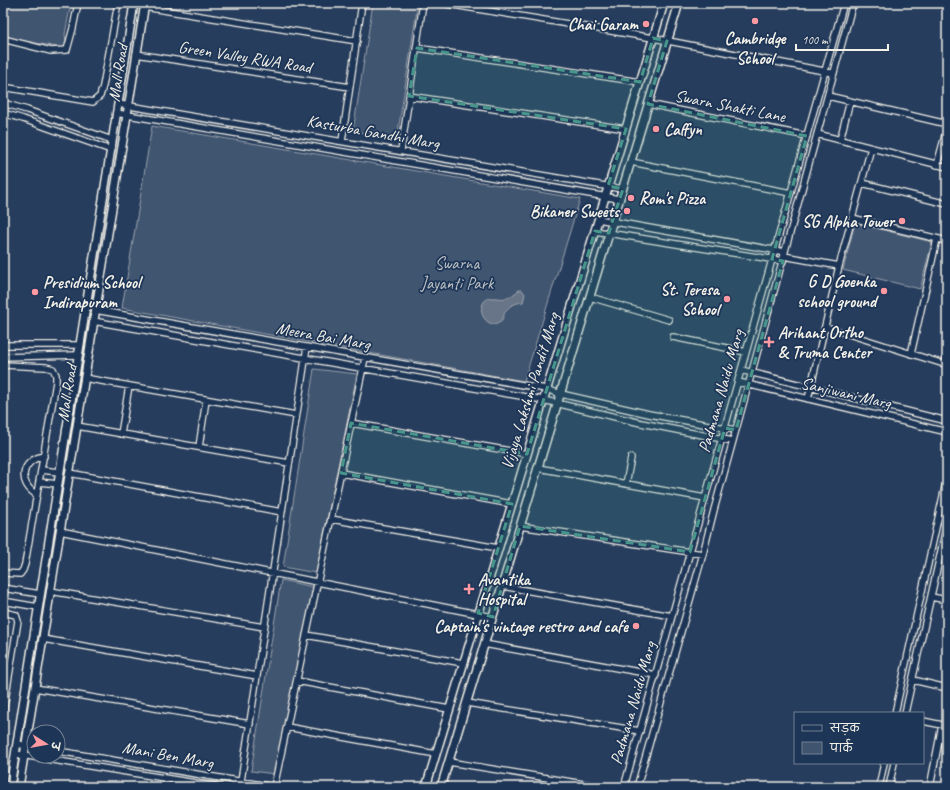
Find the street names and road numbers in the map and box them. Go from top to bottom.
street label: Green Valley RWA Road [177,36,315,78]
street label: Mall Road [103,41,133,103]
street label: Swarn Shakti Lane [673,85,788,127]
street label: Kasturba Gandhi Marg [305,110,442,154]
street label: Vijaya Lakshmi Pandit Marg [496,308,564,472]
street label: Meera Bai Marg [274,317,374,355]
street label: Padmana Naidu Marg [693,326,749,455]
street label: Mall Road [52,361,82,423]
street label: Sanjiwani Marg [799,372,894,414]
street label: Padmana Naidu Marg [605,638,661,767]
street label: Mani Ben Marg [121,737,216,774]

